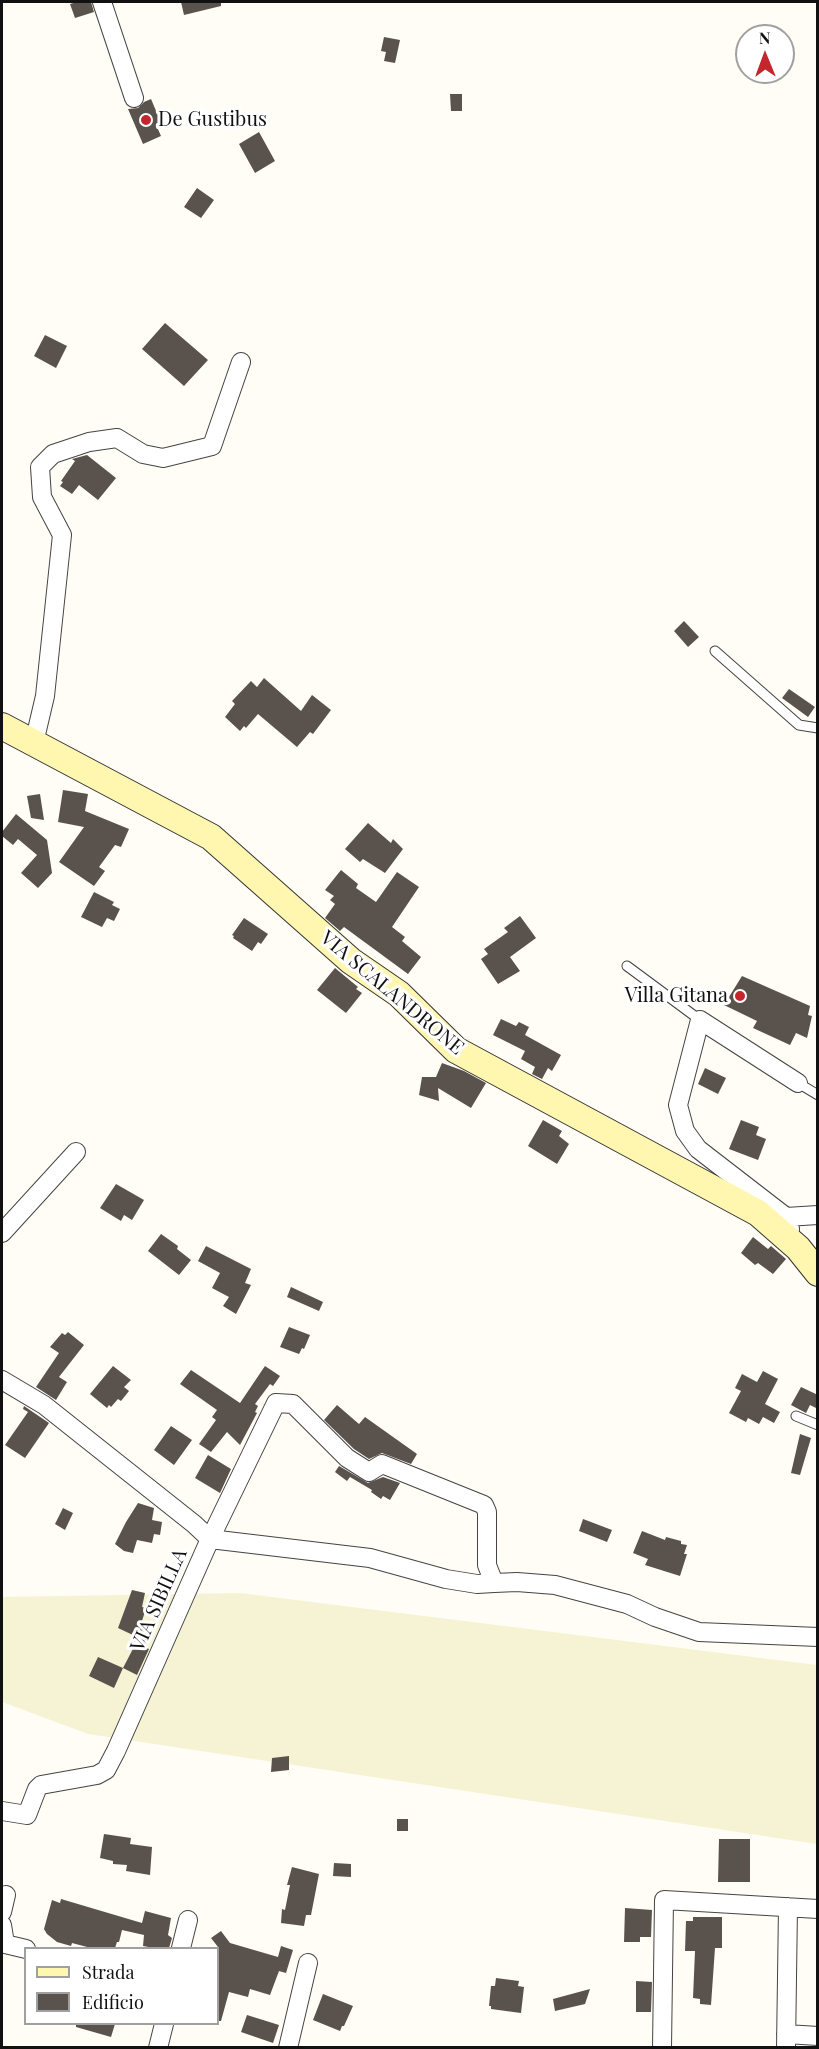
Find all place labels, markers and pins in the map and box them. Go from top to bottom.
place label: De Gustibus [158,108,267,132]
marker: De Gustibus [139,113,153,127]
place label: Villa Gitana [625,984,728,1008]
marker: Villa Gitana [733,989,747,1003]

